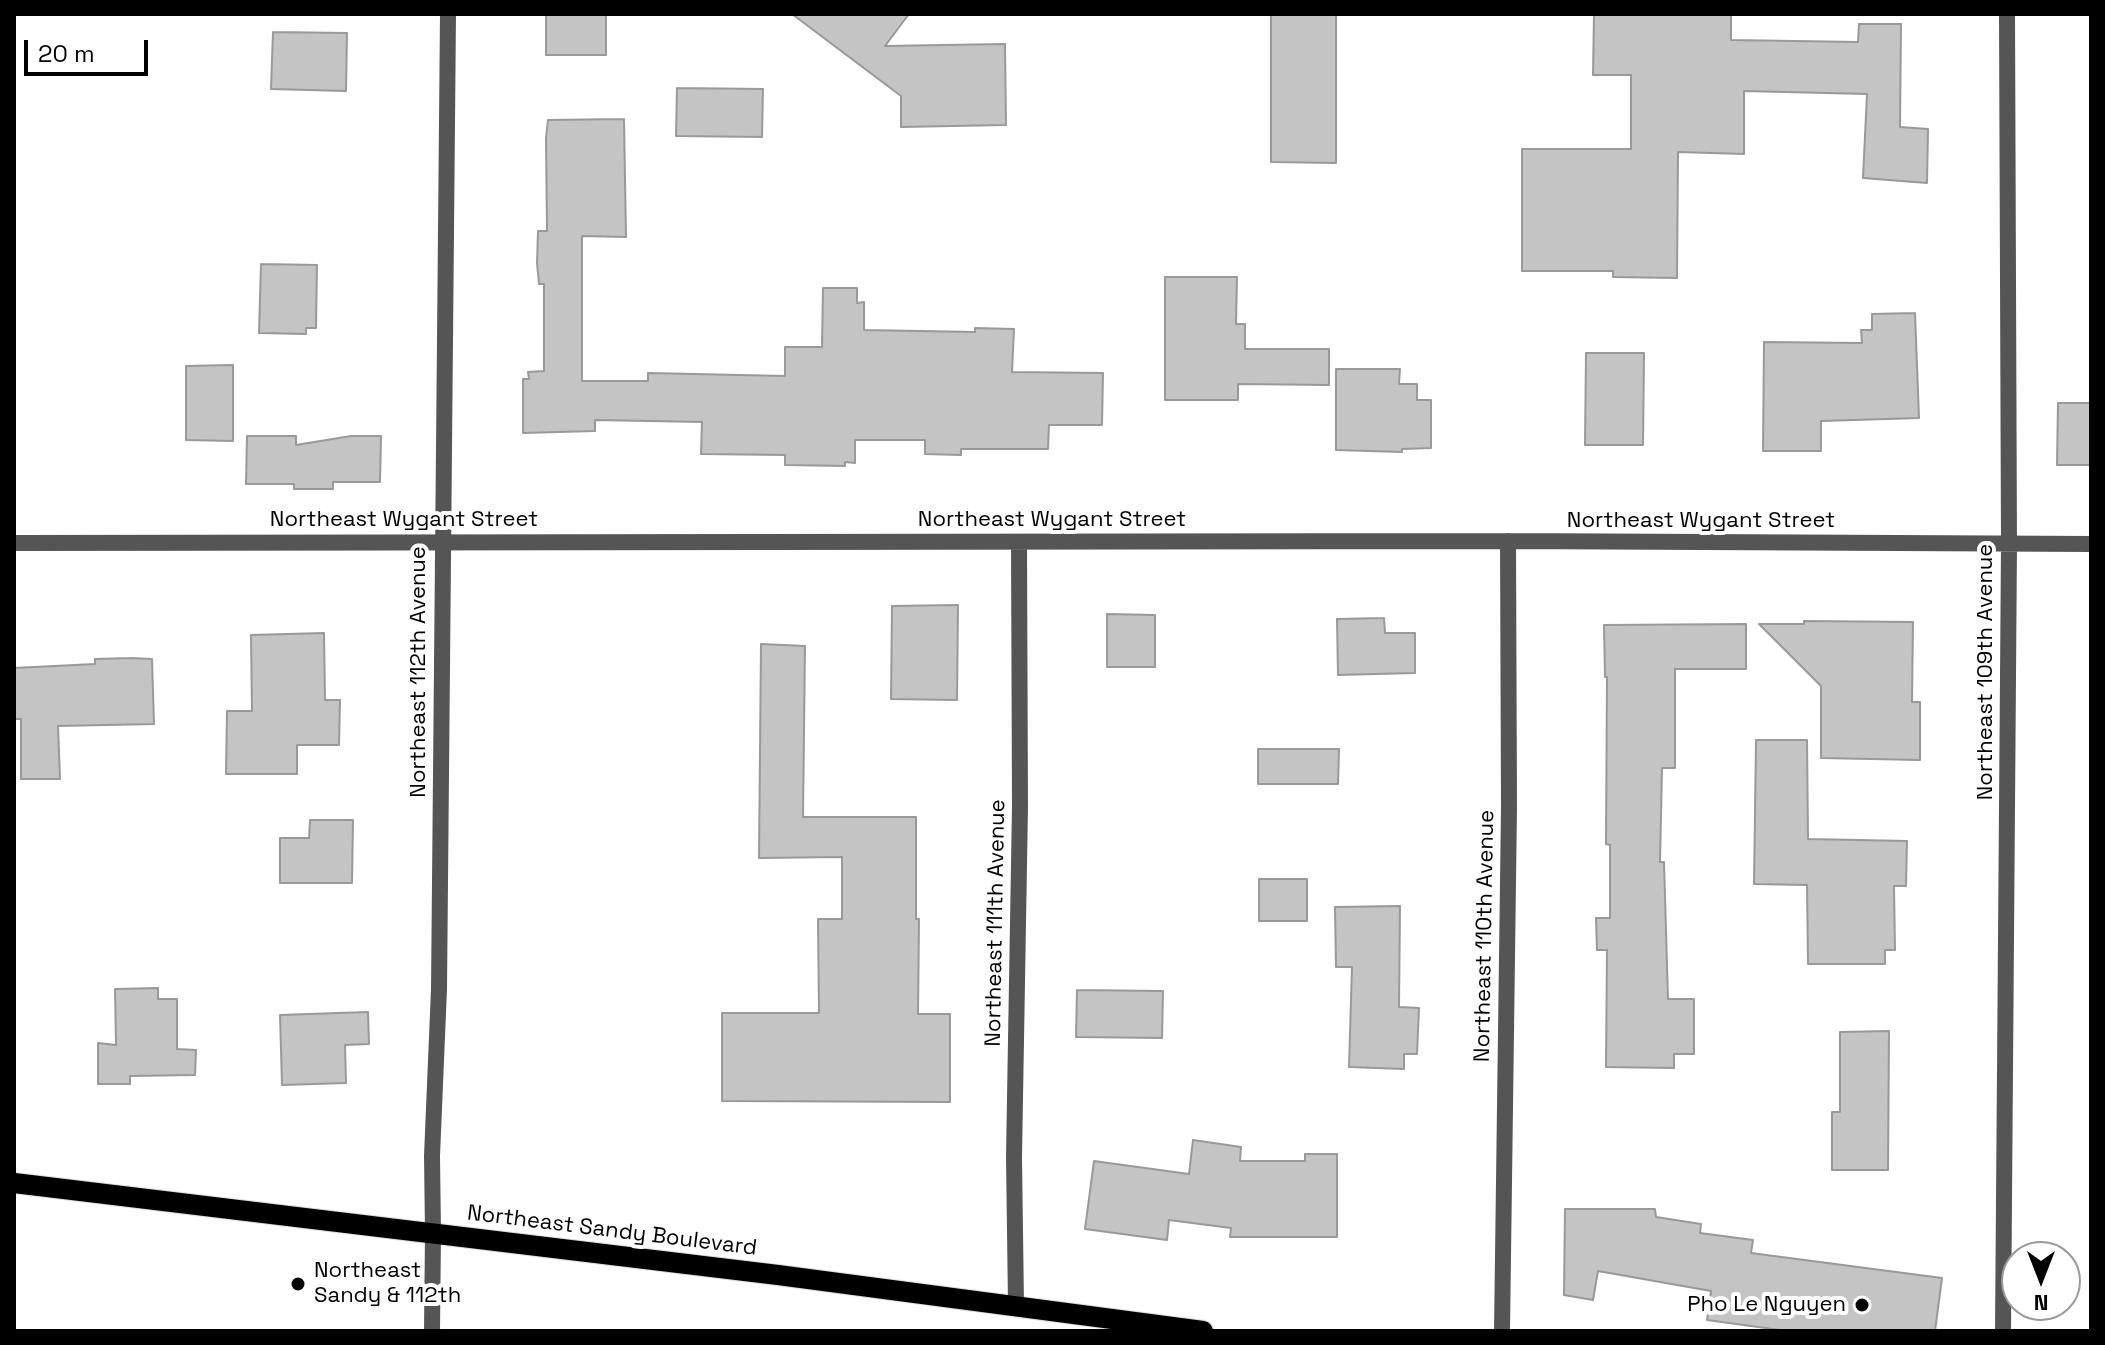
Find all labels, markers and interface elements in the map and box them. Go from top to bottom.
scale bar [28,24,152,74]
text: 20 m [38,38,95,69]
street label: Northeast Wygant Street [270,507,538,533]
street label: Northeast Wygant Street [918,507,1186,533]
street label: Northeast Wygant Street [1567,508,1835,534]
street label: Northeast 109th Avenue [1973,544,1999,800]
street label: Northeast 112th Avenue [406,546,432,798]
street label: Northeast 111th Avenue [981,799,1011,1047]
street label: Northeast 110th Avenue [1470,810,1500,1062]
street label: Northeast Sandy Boulevard [466,1200,758,1262]
north arrow [2001,1241,2081,1321]
place label: Northeast Sandy & 112th [314,1258,461,1310]
marker: Northeast Sandy & 112th [289,1275,307,1293]
text: N [2034,1289,2048,1317]
place label: Pho Le Nguyen [1687,1292,1846,1318]
marker: Pho Le Nguyen [1853,1296,1871,1314]

